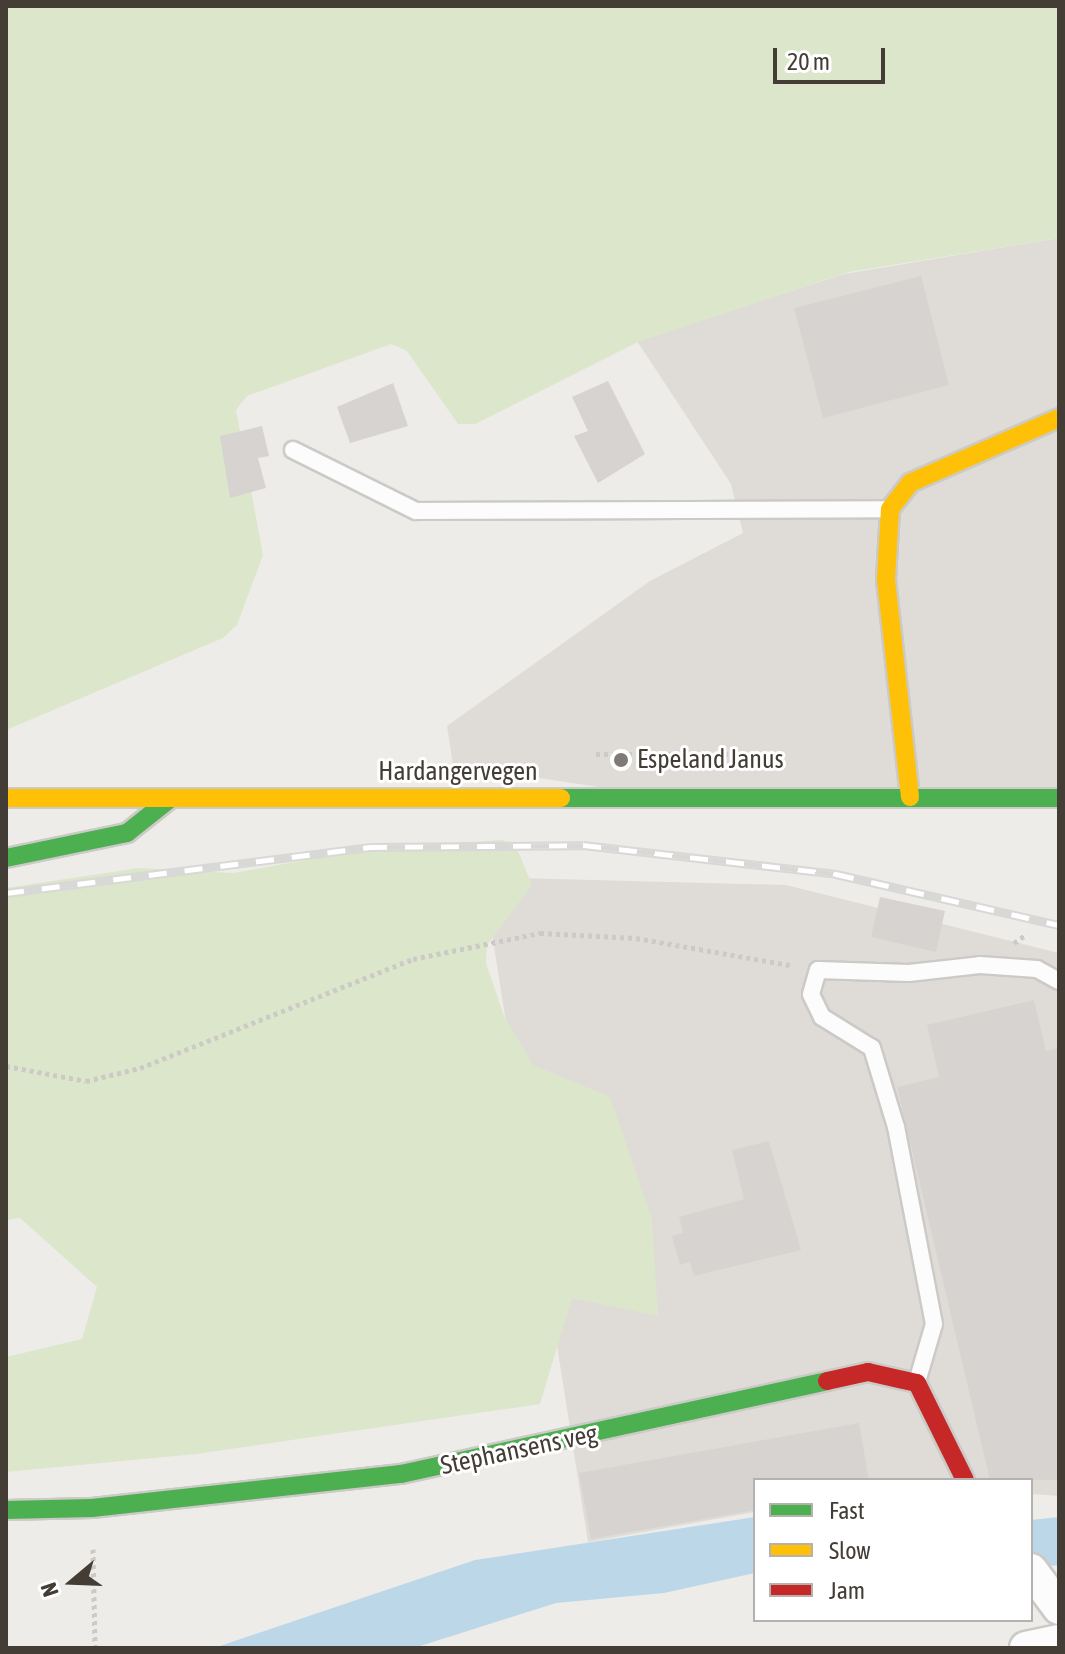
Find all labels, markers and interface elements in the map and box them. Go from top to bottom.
scale bar [777,32,889,82]
text: 20 m [787,48,830,75]
place label: Espeland Janus [637,744,784,776]
marker: Espeland Janus [612,751,630,769]
street label: Hardangervegen [378,756,538,788]
street label: Stephansens veg [438,1418,600,1482]
legend [753,1478,1033,1622]
text: Fast [829,1497,865,1524]
text: Slow [829,1537,871,1564]
north arrow [32,1542,112,1622]
text: Jam [829,1577,865,1604]
text: N [35,1579,64,1600]

